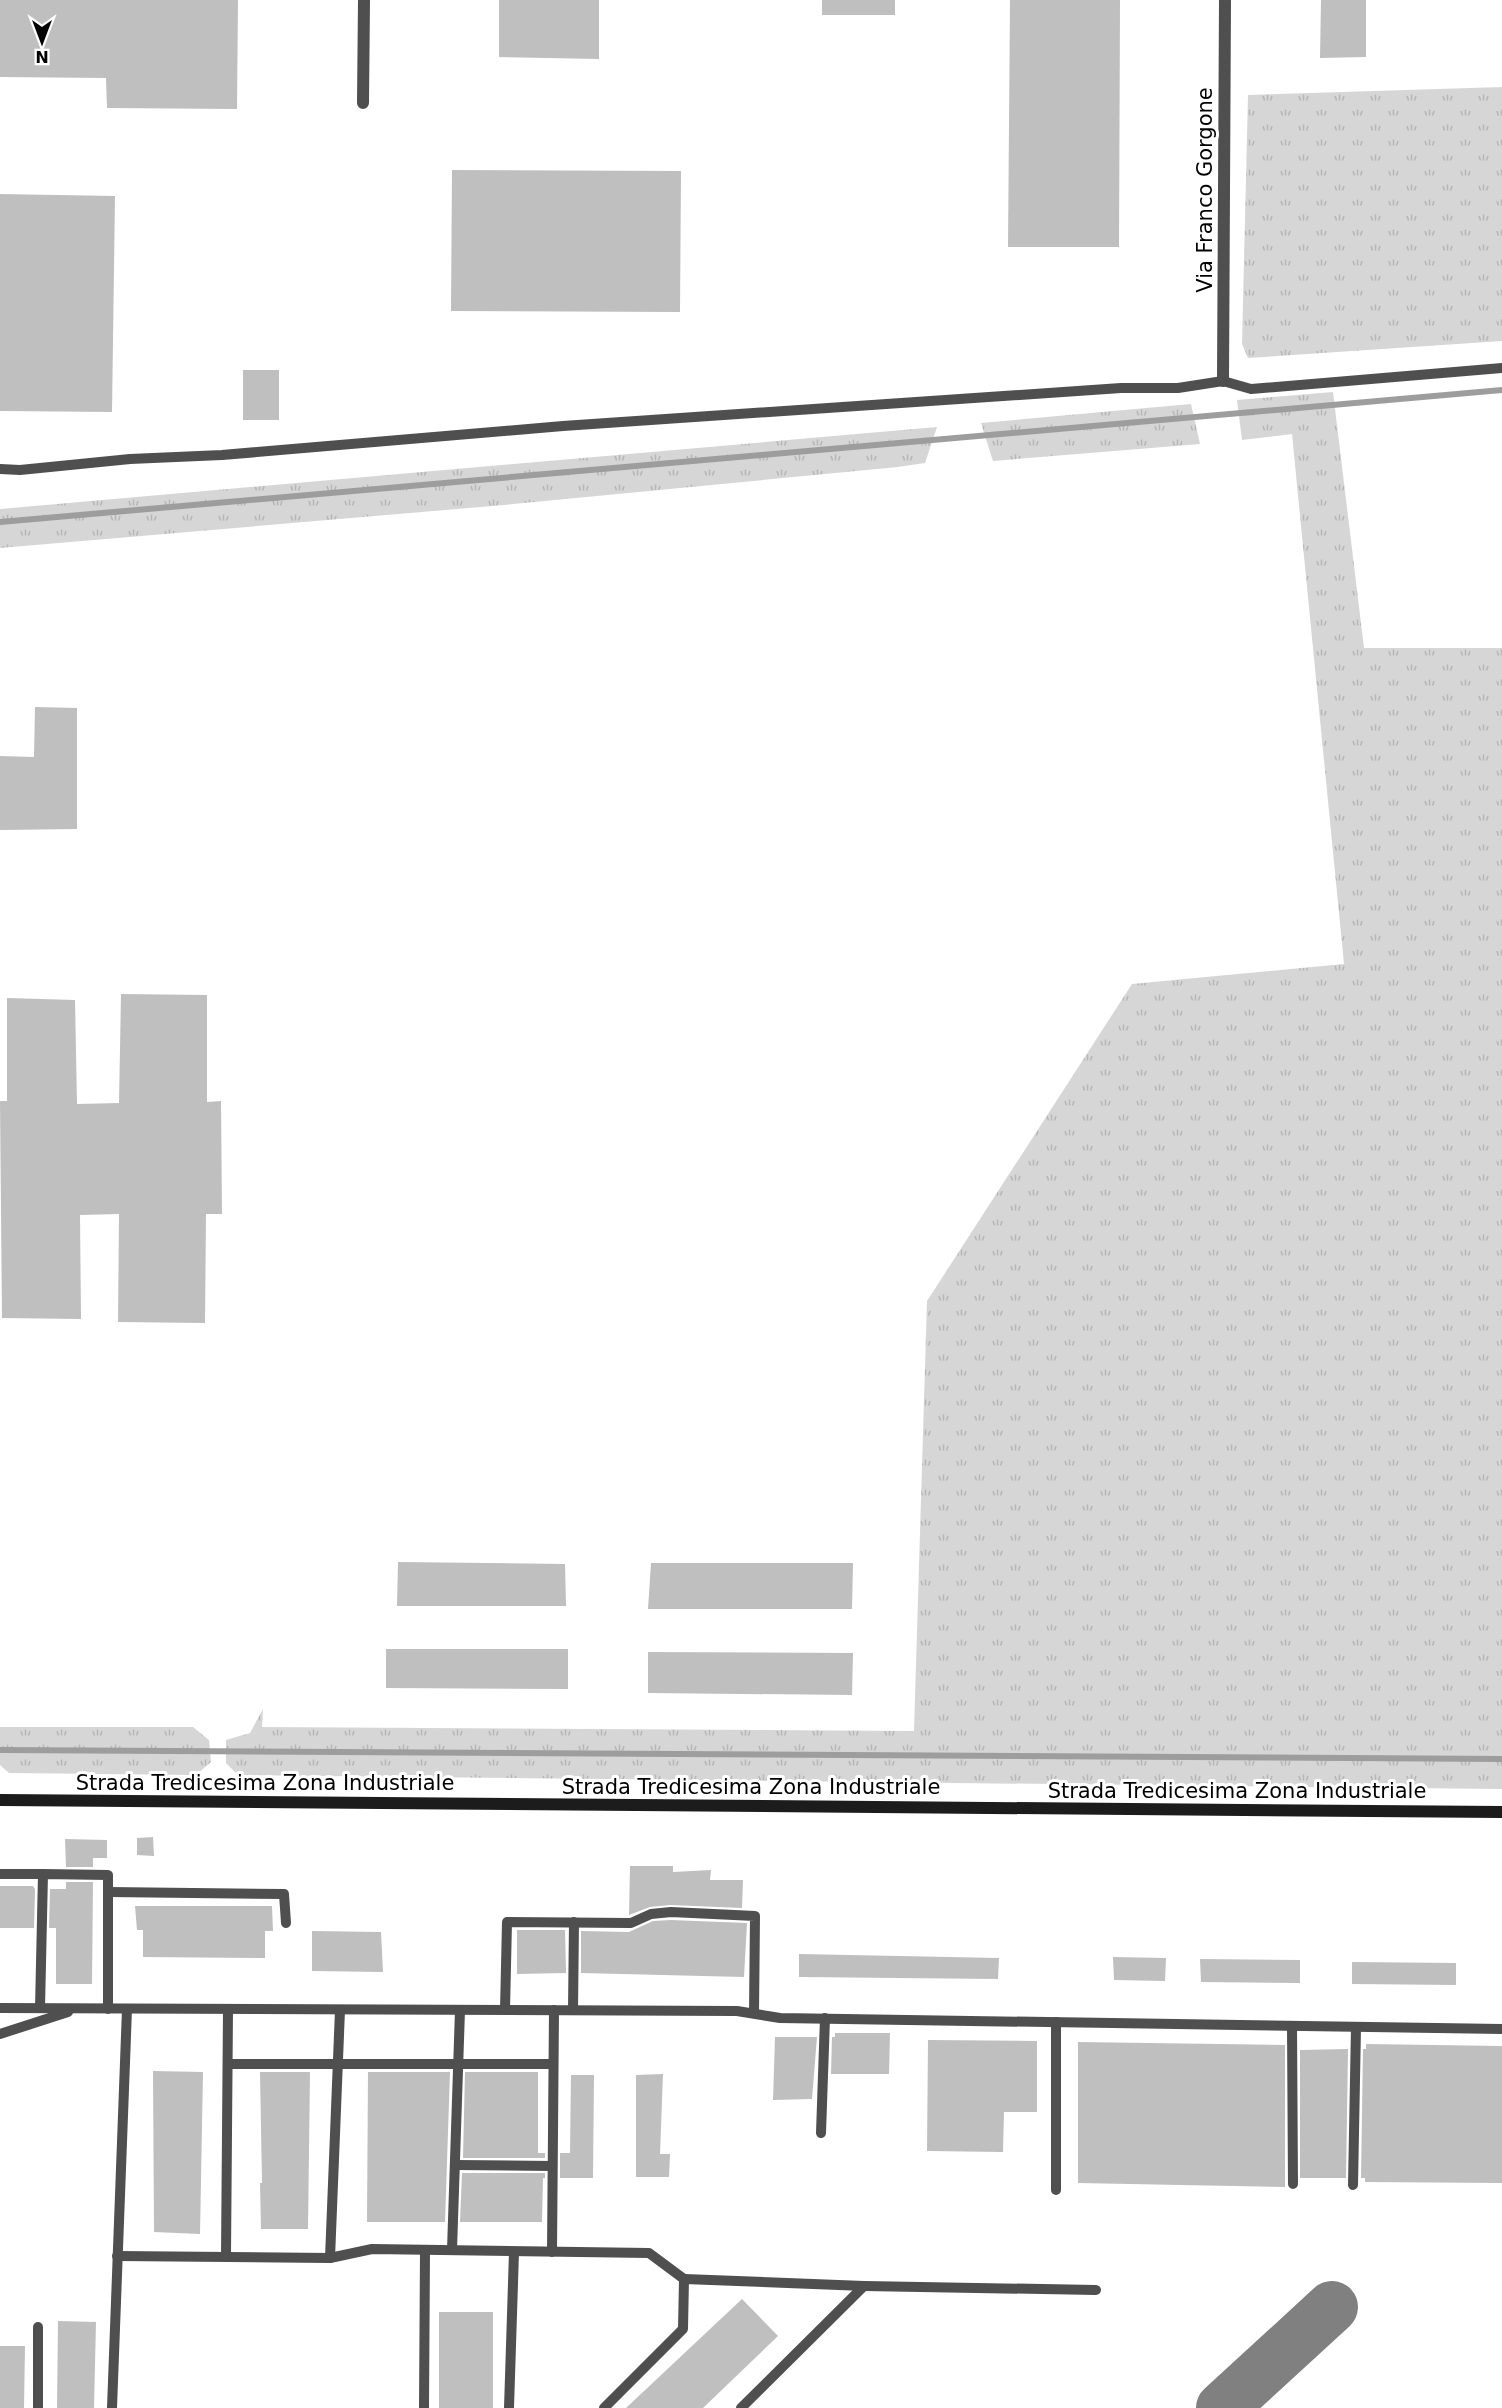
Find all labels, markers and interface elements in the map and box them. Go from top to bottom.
north arrow [12,12,72,72]
text: N [35,47,49,66]
street label: Via Franco Gorgone [1193,87,1217,293]
street label: Strada Tredicesima Zona Industriale [76,1771,454,1795]
street label: Strada Tredicesima Zona Industriale [562,1775,940,1799]
street label: Strada Tredicesima Zona Industriale [1048,1779,1426,1803]

